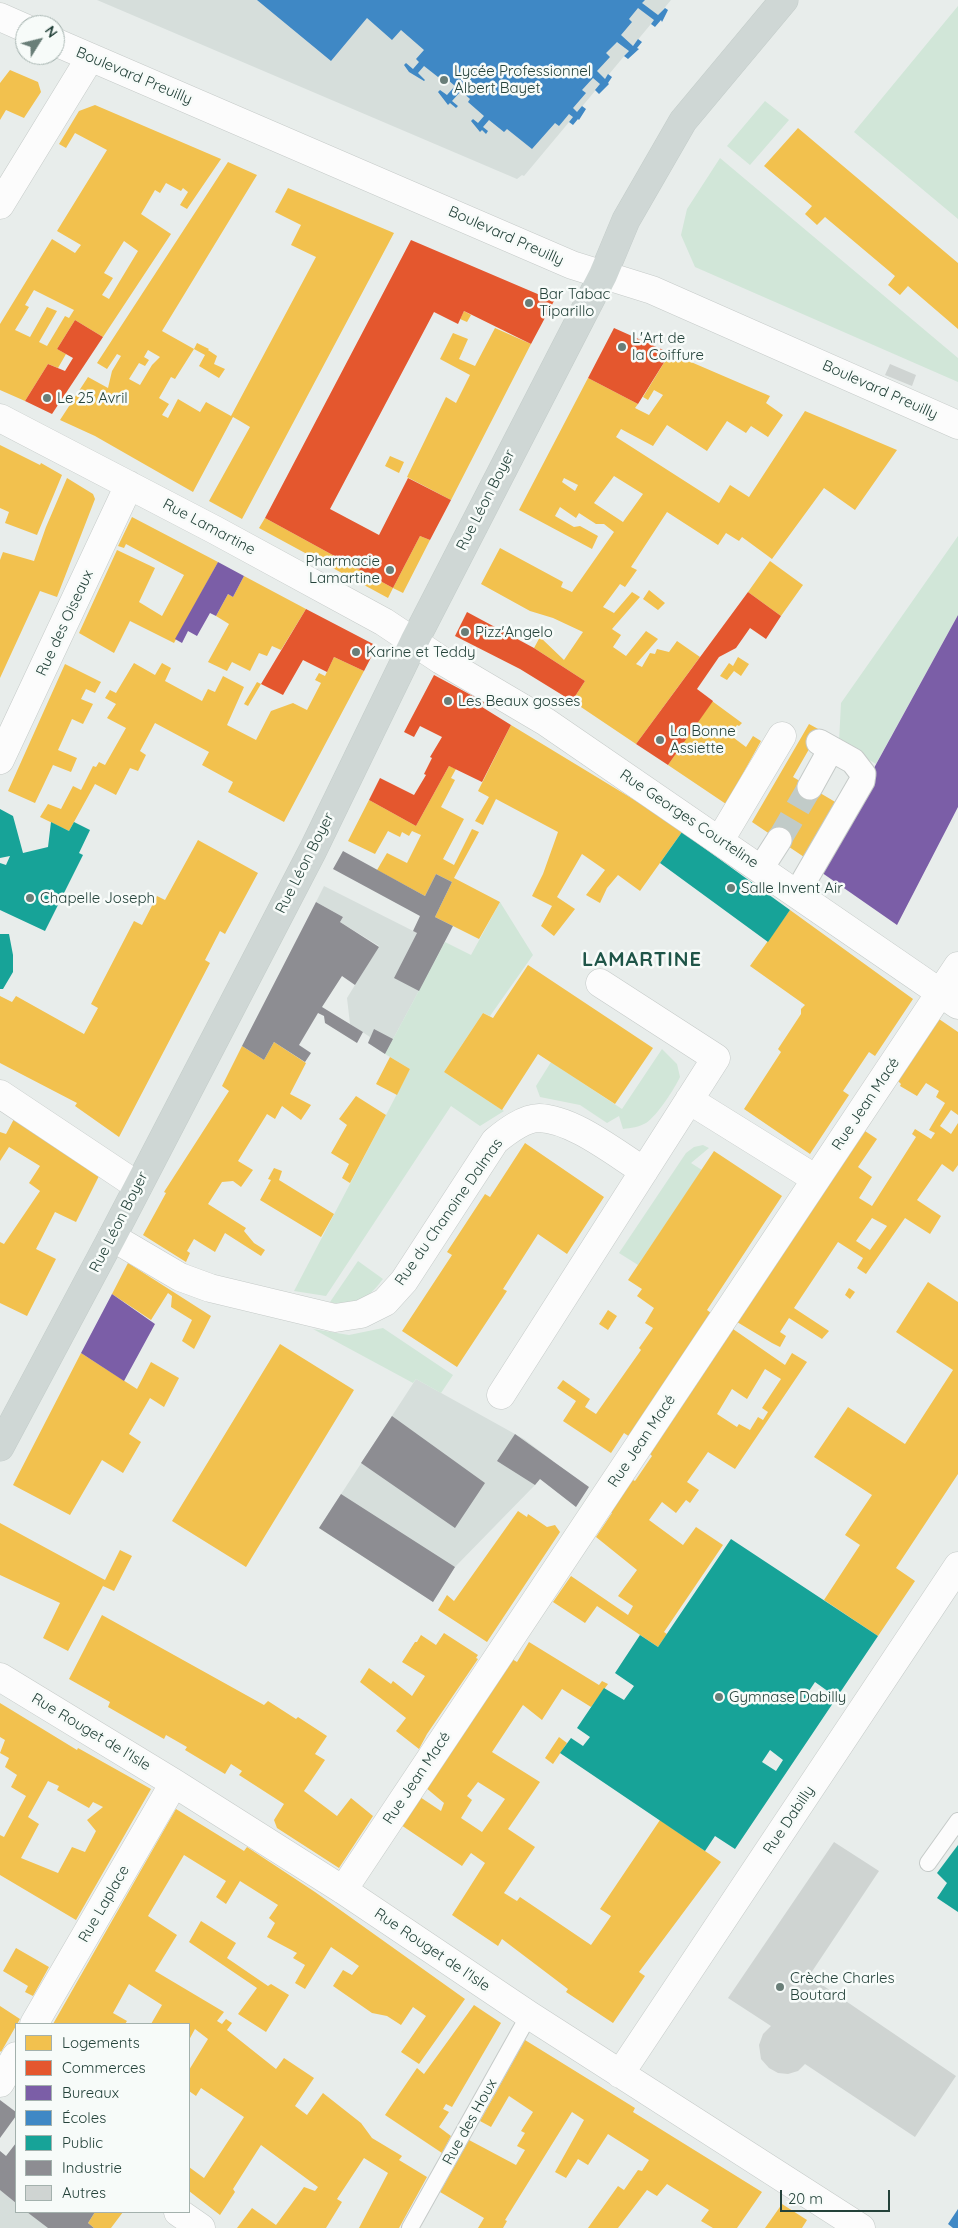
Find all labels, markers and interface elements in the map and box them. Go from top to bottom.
north arrow [15,15,65,65]
text: N [41,22,62,41]
street label: Boulevard Preuilly [73,43,195,109]
place label: Lycée Professionnel Albert Bayet [454,62,591,97]
marker: Lycée Professionnel Albert Bayet [438,74,450,86]
street label: Boulevard Preuilly [445,202,567,270]
place label: Bar Tabac Tiparillo [539,285,610,320]
marker: Bar Tabac Tiparillo [523,297,535,309]
place label: L'Art de la Coiffure [632,329,704,364]
marker: L'Art de la Coiffure [616,341,628,353]
street label: Boulevard Preuilly [819,356,941,424]
place label: Le 25 Avril [57,389,128,407]
marker: Le 25 Avril [41,392,53,404]
street label: Rue Léon Boyer [453,447,519,553]
street label: Rue Lamartine [160,495,258,559]
place label: Pharmacie Lamartine [305,552,380,587]
marker: Pharmacie Lamartine [384,564,396,576]
street label: Rue des Oiseaux [33,567,97,679]
place label: Pizz'Angelo [475,623,553,641]
marker: Pizz'Angelo [459,626,471,638]
place label: Karine et Teddy [366,643,476,661]
marker: Karine et Teddy [350,646,362,658]
place label: Les Beaux gosses [458,692,580,710]
marker: Les Beaux gosses [442,695,454,707]
place label: La Bonne Assiette [670,722,736,757]
marker: La Bonne Assiette [654,734,666,746]
street label: Rue Georges Courteline [616,766,762,872]
street label: Rue Léon Boyer [272,810,338,916]
place label: Salle Invent Air [741,879,843,897]
marker: Salle Invent Air [725,882,737,894]
place label: Chapelle Joseph [40,889,155,907]
marker: Chapelle Joseph [24,892,36,904]
district label: LAMARTINE [581,948,703,972]
street label: Rue Jean Macé [828,1054,904,1154]
street label: Rue du Chanoine Dalmas [391,1135,507,1289]
street label: Rue Léon Boyer [86,1169,152,1275]
street label: Rue Jean Macé [604,1391,680,1491]
place label: Gymnase Dabilly [729,1688,846,1706]
street label: Rue Rouget de l'Isle [28,1689,154,1775]
marker: Gymnase Dabilly [713,1691,725,1703]
street label: Rue Jean Macé [379,1728,455,1828]
street label: Rue Dabilly [760,1782,818,1858]
street label: Rue Laplace [75,1862,133,1946]
street label: Rue Rouget de l'Isle [371,1905,493,1995]
place label: Crèche Charles Boutard [790,1969,895,2004]
marker: Crèche Charles Boutard [774,1981,786,1993]
legend [15,2023,190,2213]
text: Logements [62,2033,140,2052]
text: Commerces [62,2058,145,2077]
street label: Rue des Houx [439,2076,501,2168]
text: Bureaux [62,2083,119,2102]
text: Écoles [62,2108,106,2127]
text: Public [62,2133,103,2152]
text: Industrie [62,2158,122,2177]
scale bar [783,2180,893,2212]
text: Autres [62,2183,106,2202]
text: 20 m [788,2189,823,2208]

